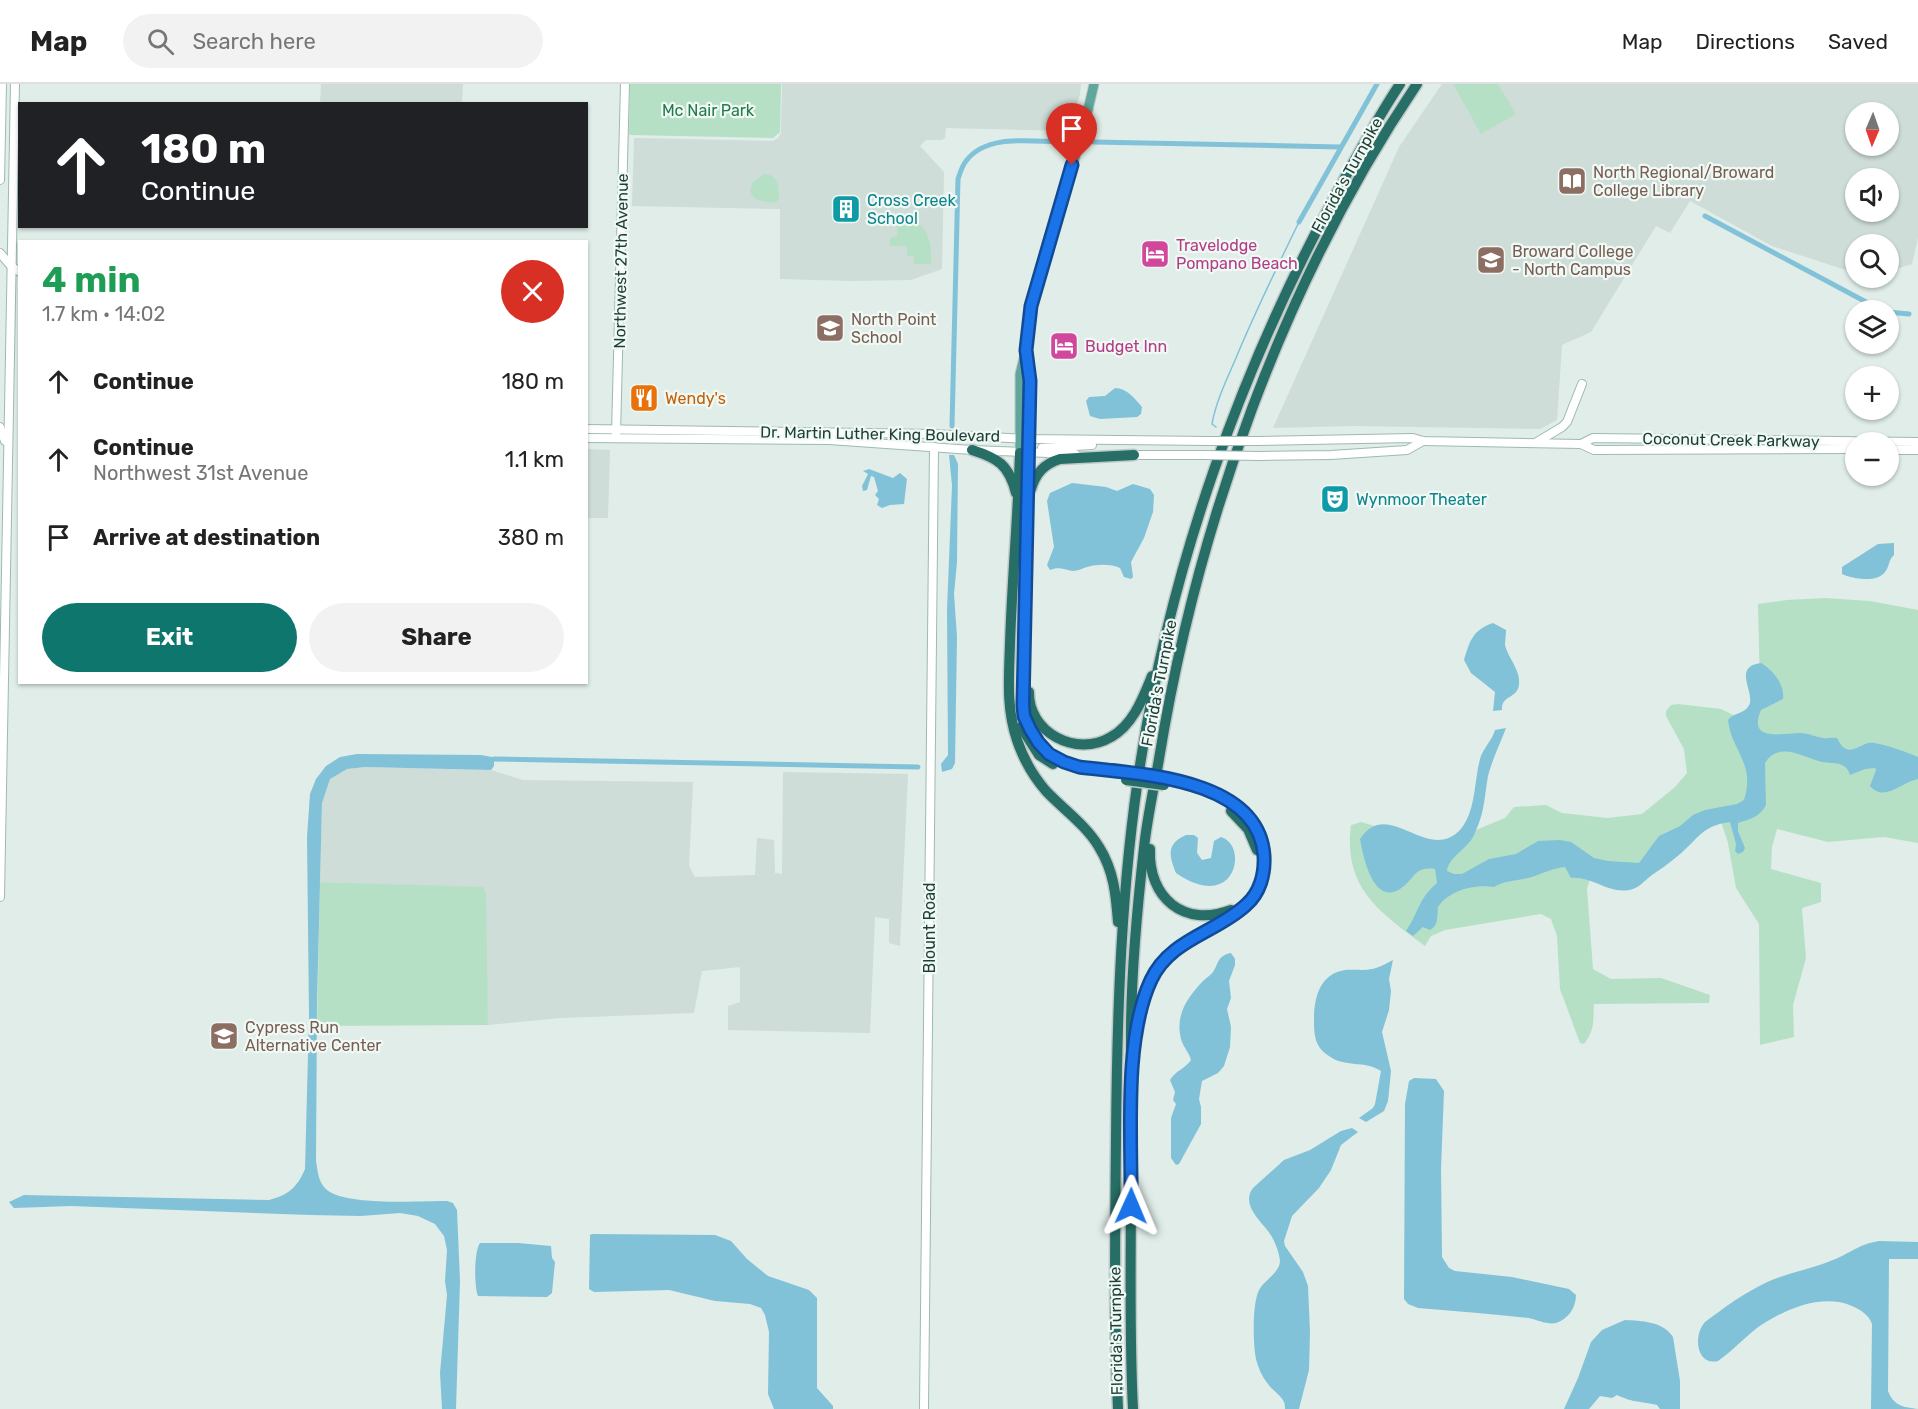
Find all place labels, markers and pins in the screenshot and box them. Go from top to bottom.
pin [1046,103,1097,165]
place label: North Regional/Broward College Library [1593,163,1774,200]
library icon: North Regional/Broward College Library [1556,165,1588,197]
place label: Cross Creek School [867,191,957,228]
building icon: Cross Creek School [830,193,862,225]
place label: Travelodge Pompano Beach [1176,236,1298,273]
hotel icon: Travelodge Pompano Beach [1139,238,1171,270]
place label: Broward College - North Campus [1512,242,1633,279]
school or university icon: Broward College - North Campus [1475,244,1507,276]
place label: North Point School [851,310,936,347]
school or university icon: North Point School [814,312,846,344]
hotel icon: Budget Inn [1048,330,1080,362]
place label: Budget Inn [1085,337,1167,356]
restaurant icon: Wendy's [628,382,660,414]
place label: Wendy's [665,389,726,408]
theatre icon: Wynmoor Theater [1319,483,1351,515]
place label: Wynmoor Theater [1356,490,1487,509]
place label: Cypress Run Alternative Center [245,1018,381,1055]
school or university icon: Cypress Run Alternative Center [208,1020,240,1052]

